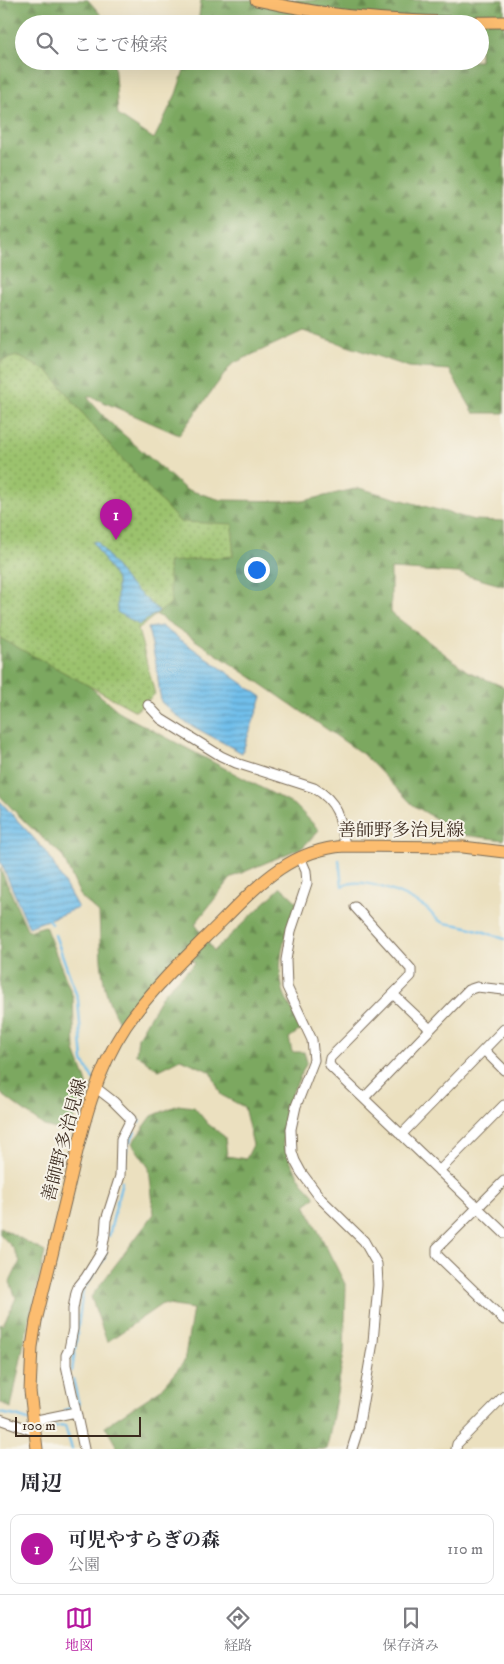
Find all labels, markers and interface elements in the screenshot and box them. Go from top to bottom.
search box [15,15,489,70]
icon: search [33,29,61,57]
text: ここで検索 [73,34,168,57]
pin: 1 [100,499,132,540]
your location [244,557,270,583]
street label: 善師野多治見線 [338,820,464,842]
street label: 善師野多治見線 [38,1077,92,1204]
scale bar [15,1414,141,1437]
text: 100 m [22,1417,56,1435]
text: 周辺 [20,1471,62,1497]
text: 可児やすらぎの森 [68,1529,220,1552]
text: 1 [34,1539,40,1559]
text: 110 m [447,1539,483,1559]
text: 公園 [68,1555,100,1575]
tab: 地図 [65,1604,93,1655]
tab: 経路 [224,1604,252,1655]
tab: 保存済み [383,1604,439,1655]

